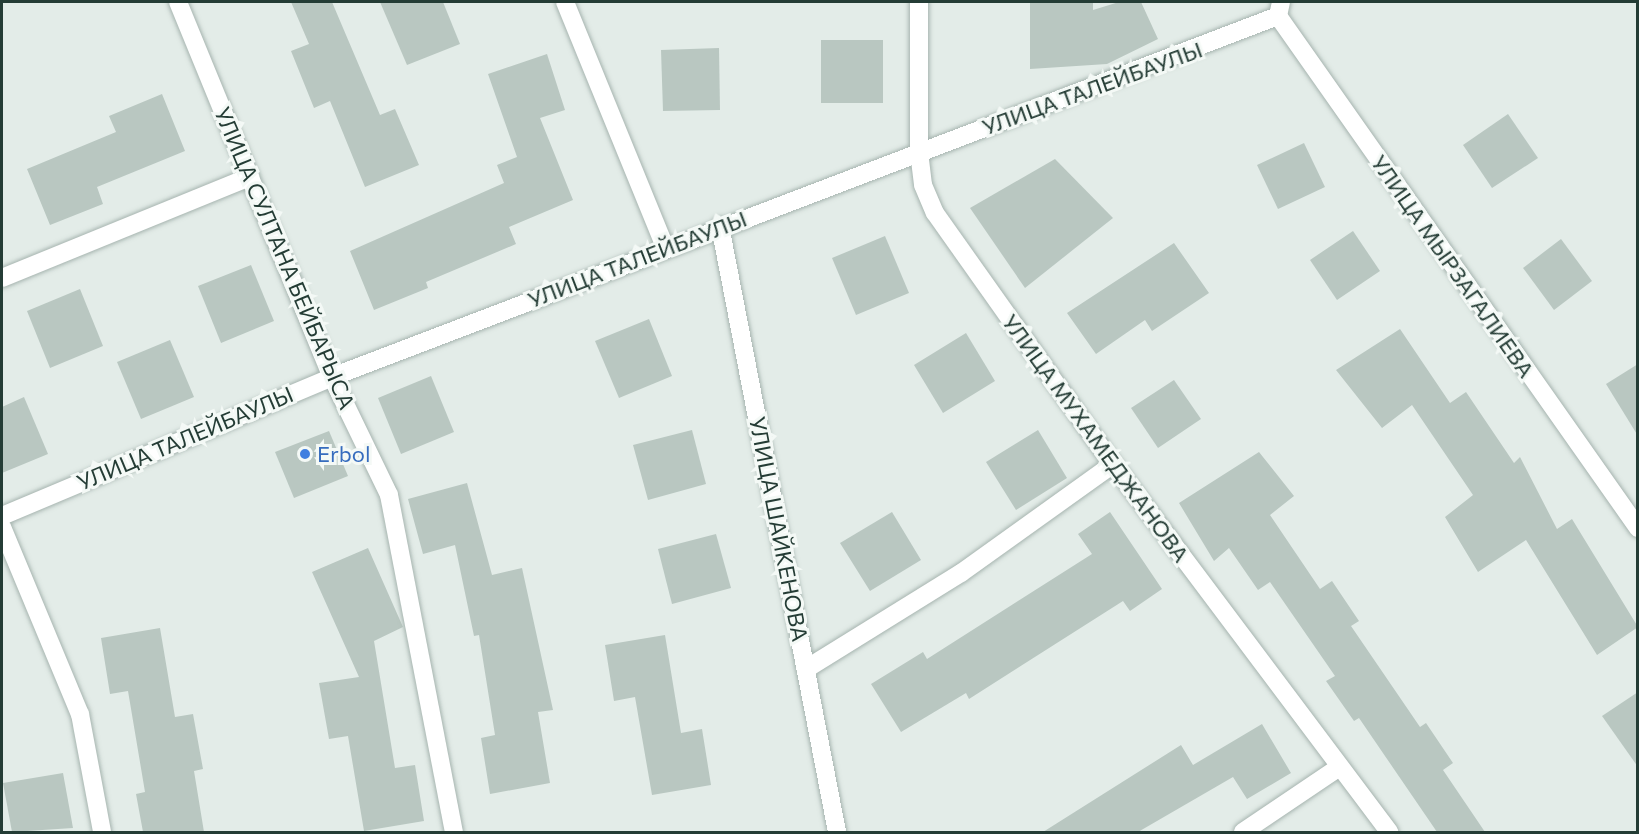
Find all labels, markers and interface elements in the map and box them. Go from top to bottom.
street label: УЛИЦА ТАЛЕЙБАУЛЫ [978,36,1206,140]
street label: УЛИЦА СУЛТАНА БЕЙБАРЫСА [209,103,361,413]
street label: УЛИЦА МЫРЗАГАЛИЕВА [1366,150,1540,382]
street label: УЛИЦА ТАЛЕЙБАУЛЫ [524,205,750,313]
street label: УЛИЦА МУХАМЕДЖАНОВА [997,309,1195,567]
street label: УЛИЦА ТАЛЕЙБАУЛЫ [73,380,297,496]
street label: УЛИЦА ШАЙКЕНОВА [744,414,814,644]
place label: Erbol [317,441,371,467]
marker: Erbol [298,447,312,461]

